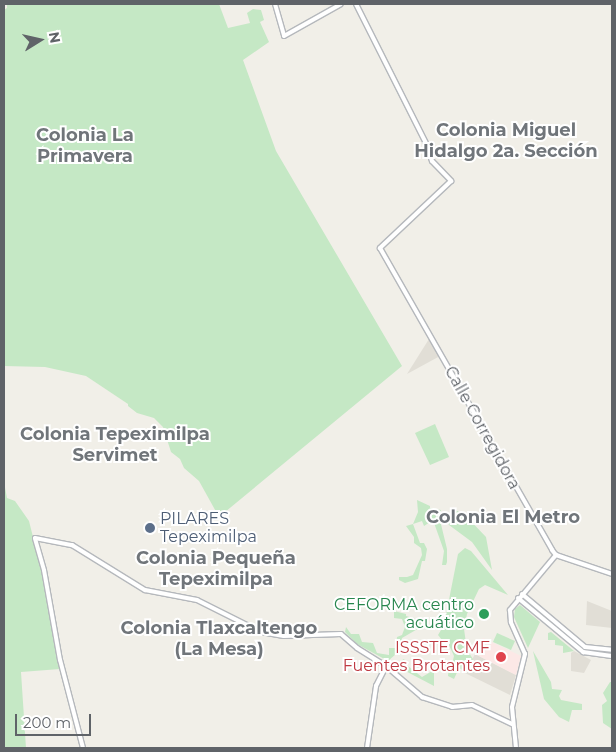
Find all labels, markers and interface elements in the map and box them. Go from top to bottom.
north arrow [15,15,65,65]
text: N [45,30,65,45]
district label: Colonia Miguel Hidalgo 2a. Sección [414,120,598,162]
district label: Colonia La Primavera [36,125,134,168]
street label: Calle Corregidora [440,363,524,493]
district label: Colonia Tepeximilpa Servimet [20,424,210,466]
district label: Colonia El Metro [426,506,580,528]
place label: PILARES Tepeximilpa [160,509,257,547]
marker: PILARES Tepeximilpa [144,522,156,534]
district label: Colonia Pequeña Tepeximilpa [136,548,296,590]
place label: CEFORMA centro acuático [334,595,474,633]
marker: CEFORMA centro acuático [478,608,490,620]
district label: Colonia Tlaxcaltengo (La Mesa) [121,618,317,660]
place label: ISSSTE CMF Fuentes Brotantes [343,638,490,676]
marker: ISSSTE CMF Fuentes Brotantes [494,650,508,664]
scale bar [18,704,94,736]
text: 200 m [23,713,71,732]

